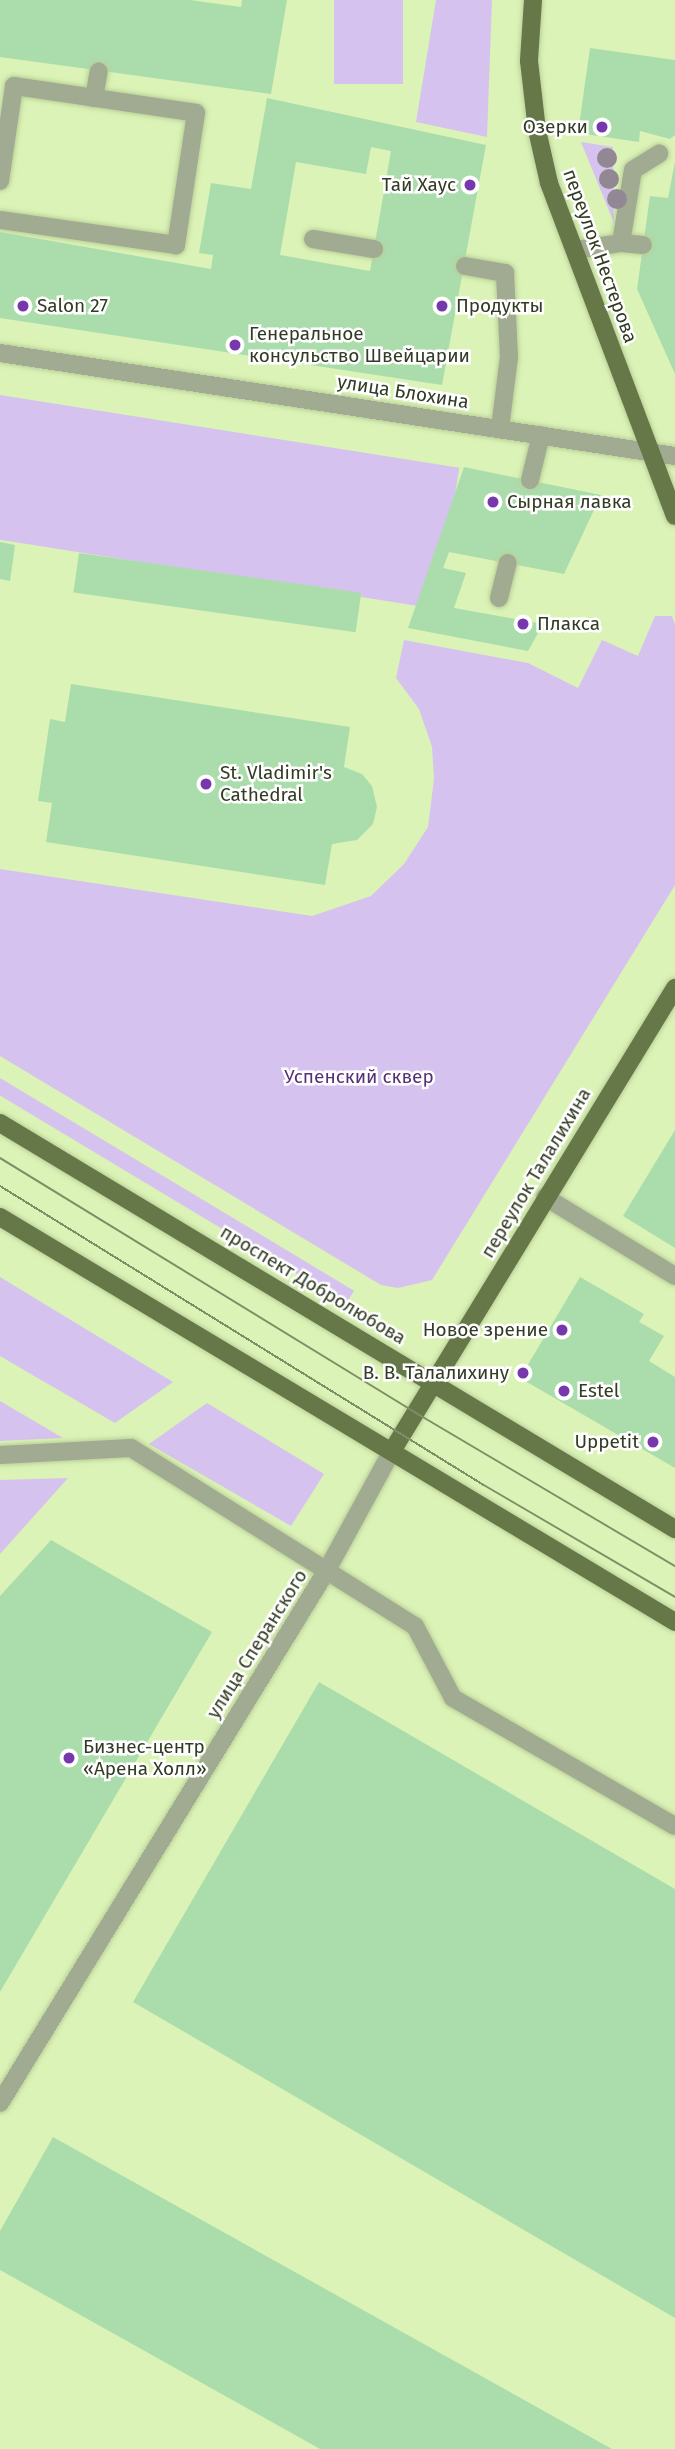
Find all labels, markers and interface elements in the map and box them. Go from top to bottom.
place label: Озерки [523,116,588,138]
marker: Озерки [594,119,610,135]
street label: переулок Нестерова [558,166,642,346]
place label: Тай Хаус [382,174,456,196]
marker: Тай Хаус [462,177,478,193]
place label: Salon 27 [37,295,108,317]
place label: Продукты [456,295,543,317]
marker: Salon 27 [15,298,31,314]
marker: Продукты [434,298,450,314]
place label: Генеральное консульство Швейцарии [249,323,470,367]
marker: Генеральное консульство Швейцарии [227,337,243,353]
street label: улица Блохина [336,370,470,414]
place label: Сырная лавка [507,491,632,513]
marker: Сырная лавка [485,494,501,510]
place label: Плакса [537,613,600,635]
marker: Плакса [515,616,531,632]
place label: St. Vladimir's Cathedral [220,762,332,806]
marker: St. Vladimir's Cathedral [198,776,214,792]
park label: Успенский сквер [284,1066,434,1088]
street label: переулок Талалихина [476,1084,596,1262]
street label: проспект Добролюбова [216,1221,410,1349]
place label: Новое зрение [423,1319,548,1341]
marker: Новое зрение [554,1322,570,1338]
place label: В. В. Талалихину [363,1362,509,1384]
marker: В. В. Талалихину [515,1365,531,1381]
place label: Estel [578,1380,619,1402]
marker: Estel [556,1383,572,1399]
place label: Uppetit [574,1431,639,1453]
marker: Uppetit [645,1434,661,1450]
street label: улица Сперанского [202,1565,312,1723]
place label: Бизнес-центр «Арена Холл» [83,1736,207,1780]
marker: Бизнес-центр «Арена Холл» [61,1750,77,1766]

